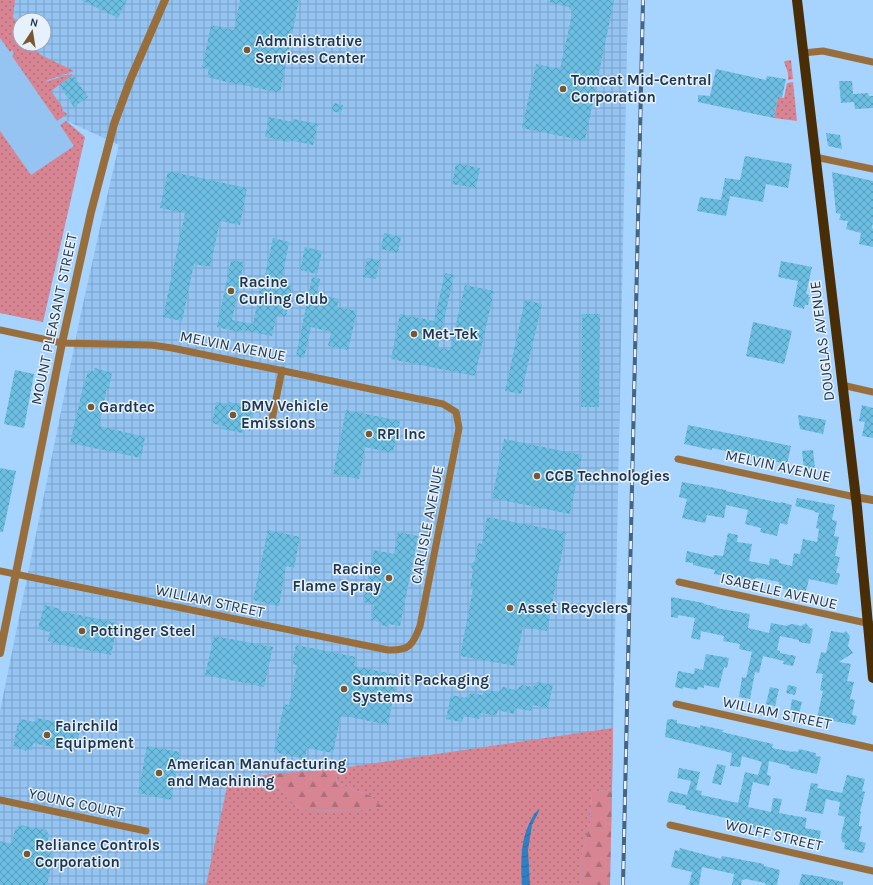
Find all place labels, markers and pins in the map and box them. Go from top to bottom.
place label: Administrative Services Center [255,32,365,67]
marker: Administrative Services Center [242,45,252,55]
place label: Tomcat Mid-Central Corporation [571,71,712,106]
marker: Tomcat Mid-Central Corporation [558,84,568,94]
place label: Racine Curling Club [239,273,328,308]
marker: Racine Curling Club [226,286,236,296]
place label: Met-Tek [422,325,478,343]
marker: Met-Tek [409,329,419,339]
place label: DMV Vehicle Emissions [241,397,328,432]
place label: Gardtec [99,398,155,416]
marker: Gardtec [86,402,96,412]
marker: DMV Vehicle Emissions [228,410,238,420]
place label: RPI Inc [377,425,426,443]
marker: RPI Inc [364,429,374,439]
place label: CCB Technologies [545,467,670,485]
marker: CCB Technologies [532,471,542,481]
place label: Racine Flame Spray [293,560,381,595]
marker: Racine Flame Spray [384,573,394,583]
place label: Asset Recyclers [518,599,628,617]
marker: Asset Recyclers [505,603,515,613]
place label: Pottinger Steel [90,622,196,640]
marker: Pottinger Steel [77,626,87,636]
place label: Summit Packaging Systems [352,671,489,706]
marker: Summit Packaging Systems [339,684,349,694]
place label: Fairchild Equipment [55,717,134,752]
marker: Fairchild Equipment [42,730,52,740]
place label: American Manufacturing and Machining [167,755,347,790]
marker: American Manufacturing and Machining [154,768,164,778]
place label: Reliance Controls Corporation [35,836,160,871]
marker: Reliance Controls Corporation [22,849,32,859]

